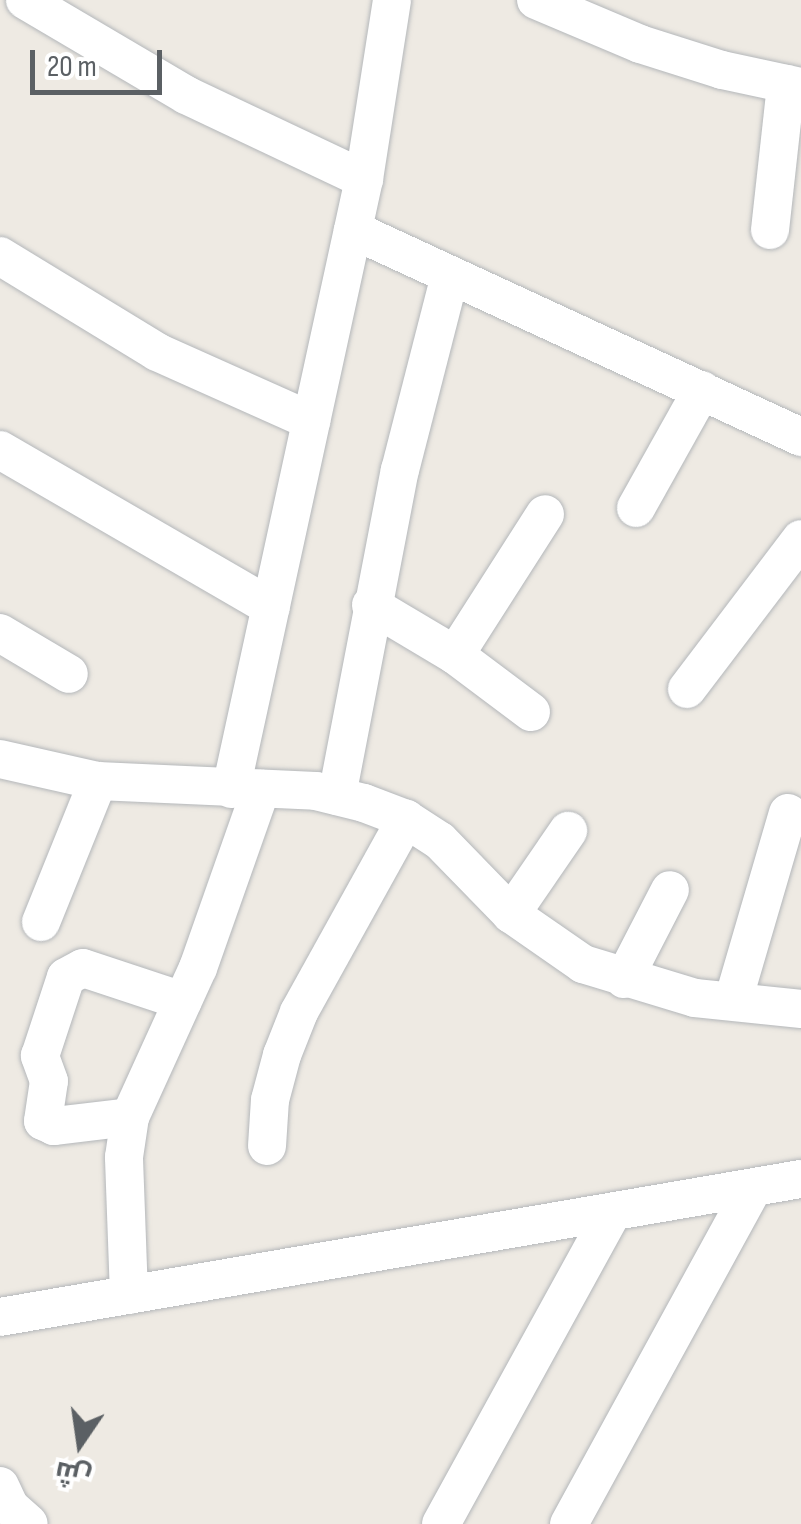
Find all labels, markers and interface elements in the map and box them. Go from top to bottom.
scale bar [35,30,168,92]
text: 20 m [47,49,97,85]
north arrow [30,1394,130,1494]
text: ش [52,1454,94,1494]

